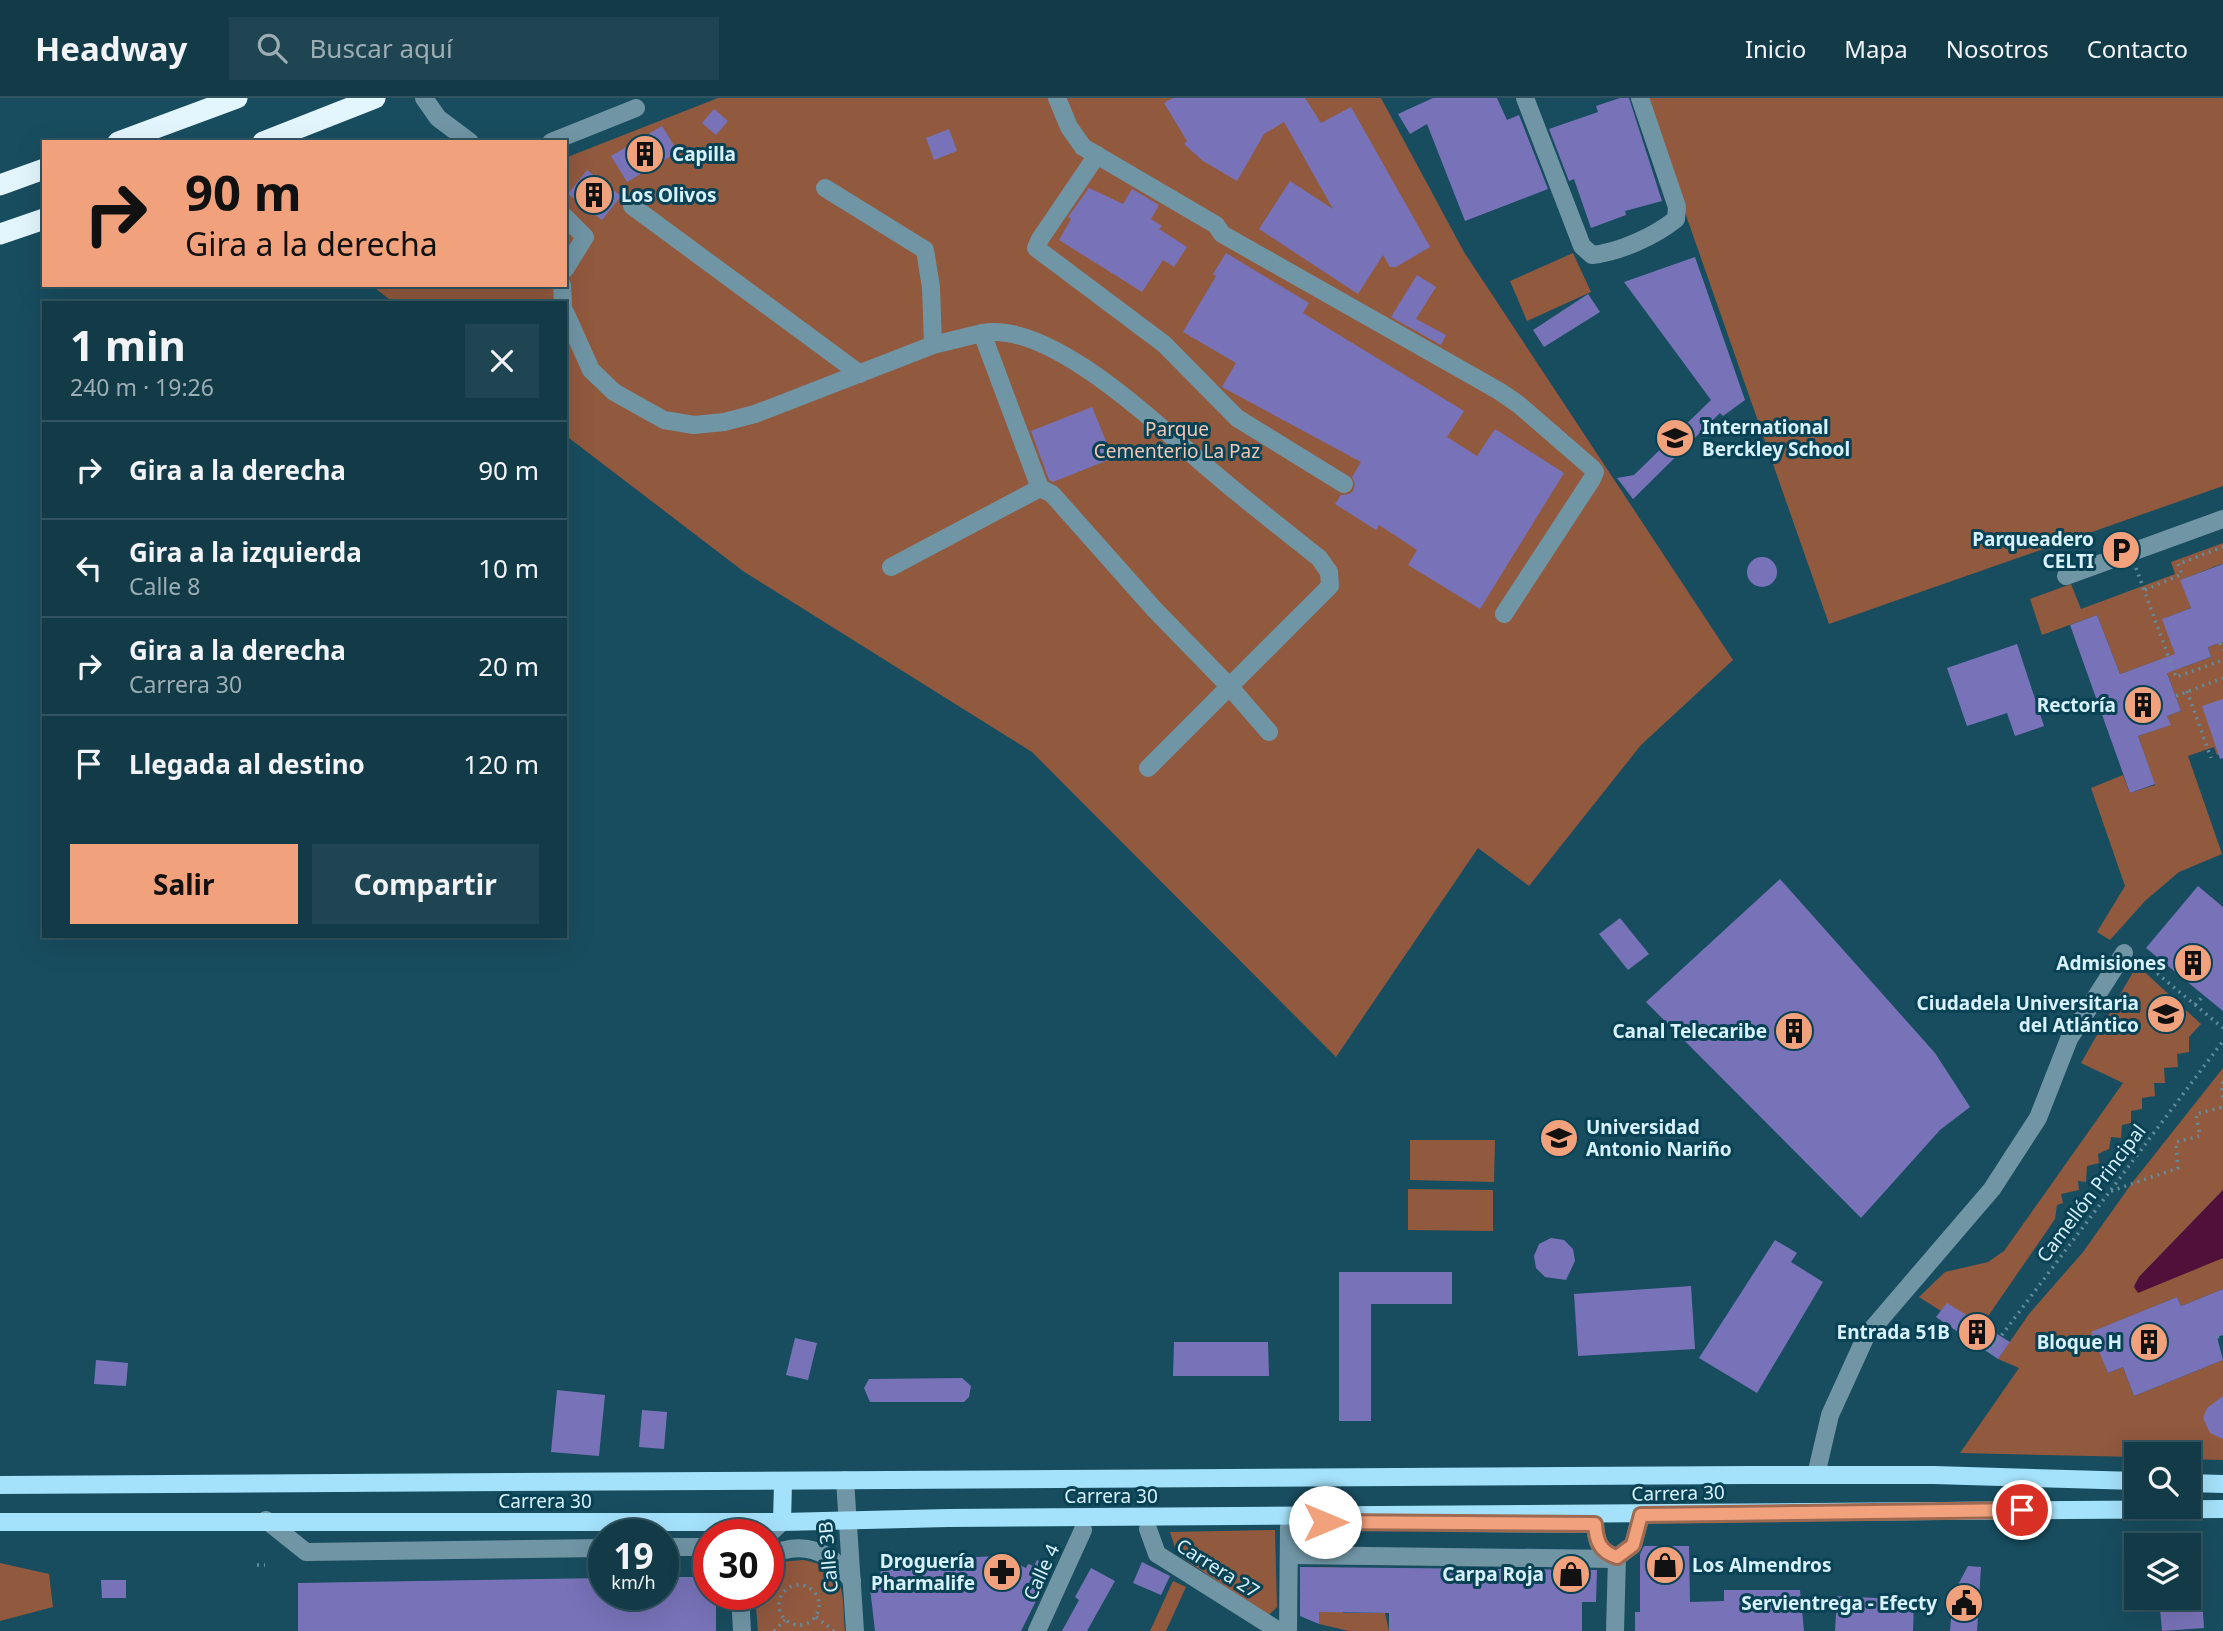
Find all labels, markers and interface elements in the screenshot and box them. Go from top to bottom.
search box [229,17,719,80]
text: Headway [35,26,187,71]
icon: search [253,29,291,67]
text: Buscar aquí [309,30,453,66]
text: Inicio [1745,32,1806,65]
text: Mapa [1844,32,1908,65]
text: Nosotros [1946,32,2049,65]
text: Contacto [2087,32,2188,65]
building icon: Capilla [624,133,666,175]
place label: Capilla [672,141,736,167]
text: 90 m [185,159,302,225]
icon: right [70,168,161,259]
building icon: Los Olivos [573,174,615,216]
place label: Los Olivos [621,182,717,208]
text: Gira a la derecha [185,222,438,265]
text: 1 min [70,316,186,373]
button: close [465,324,539,398]
text: 240 m · 19:26 [70,371,214,403]
place label: International Berckley School [1702,414,1850,462]
park label: Parque Cementerio La Paz [1094,416,1260,464]
school or university icon: International Berckley School [1654,417,1696,459]
icon: right [70,451,108,489]
text: Gira a la derecha [129,452,346,488]
text: 90 m [478,452,539,488]
place label: Parqueadero CELTI [1972,526,2094,574]
parking icon: Parqueadero CELTI [2100,529,2142,571]
text: Gira a la izquierda [129,534,362,570]
icon: left [70,549,108,587]
text: 10 m [478,550,539,586]
text: Calle 8 [129,570,200,602]
text: Gira a la derecha [129,632,346,668]
icon: right [70,647,108,685]
text: 20 m [478,648,539,684]
text: Carrera 30 [129,668,242,700]
building icon: Rectoría [2122,684,2164,726]
place label: Rectoría [2037,692,2116,718]
icon: arrive [70,745,108,783]
text: Llegada al destino [129,746,365,782]
text: 120 m [463,746,539,782]
button: Salir [70,844,298,924]
button: Compartir [312,844,539,924]
building icon: Admisiones [2172,942,2214,984]
place label: Admisiones [2056,950,2166,976]
place label: Ciudadela Universitaria del Atlántico [1917,990,2139,1038]
school or university icon: Ciudadela Universitaria del Atlántico [2145,993,2187,1035]
building icon: Canal Telecaribe [1773,1010,1815,1052]
place label: Canal Telecaribe [1612,1018,1767,1044]
place label: Universidad Antonio Nariño [1586,1114,1732,1162]
school or university icon: Universidad Antonio Nariño [1538,1117,1580,1159]
street label: Camellón Principal [2031,1119,2151,1267]
building icon: Entrada 51B [1956,1311,1998,1353]
place label: Entrada 51B [1837,1319,1950,1345]
building icon: Bloque H [2128,1321,2170,1363]
place label: Bloque H [2037,1329,2122,1355]
map controls [2124,1442,2201,1610]
button: search [2124,1442,2201,1519]
street label: Carrera 30 [1631,1479,1725,1507]
pin [1992,1480,2052,1540]
street label: Carrera 30 [1064,1483,1158,1509]
position arrow [1288,1485,1362,1559]
street label: Carrera 30 [498,1488,592,1514]
icon: arrive [2003,1491,2041,1529]
speed limit sign: 30 [693,1519,784,1610]
street label: Calle 3B [812,1520,844,1594]
text: 19 [613,1532,654,1579]
street label: Carrera 27 [1171,1532,1265,1604]
button: layers [2124,1533,2201,1610]
street label: Calle 4 [1017,1540,1065,1604]
shop icon: Los Almendros [1644,1544,1686,1586]
place label: Droguería Pharmalife [871,1548,975,1596]
pharmacy icon: Droguería Pharmalife [981,1551,1023,1593]
place label: Los Almendros [1692,1552,1832,1578]
shop icon: Carpa Roja [1550,1553,1592,1595]
place label: Carpa Roja [1442,1561,1544,1587]
text: km/h [611,1570,656,1594]
public building icon: Servientrega - Efecty [1943,1582,1985,1624]
place label: Servientrega - Efecty [1741,1590,1937,1616]

